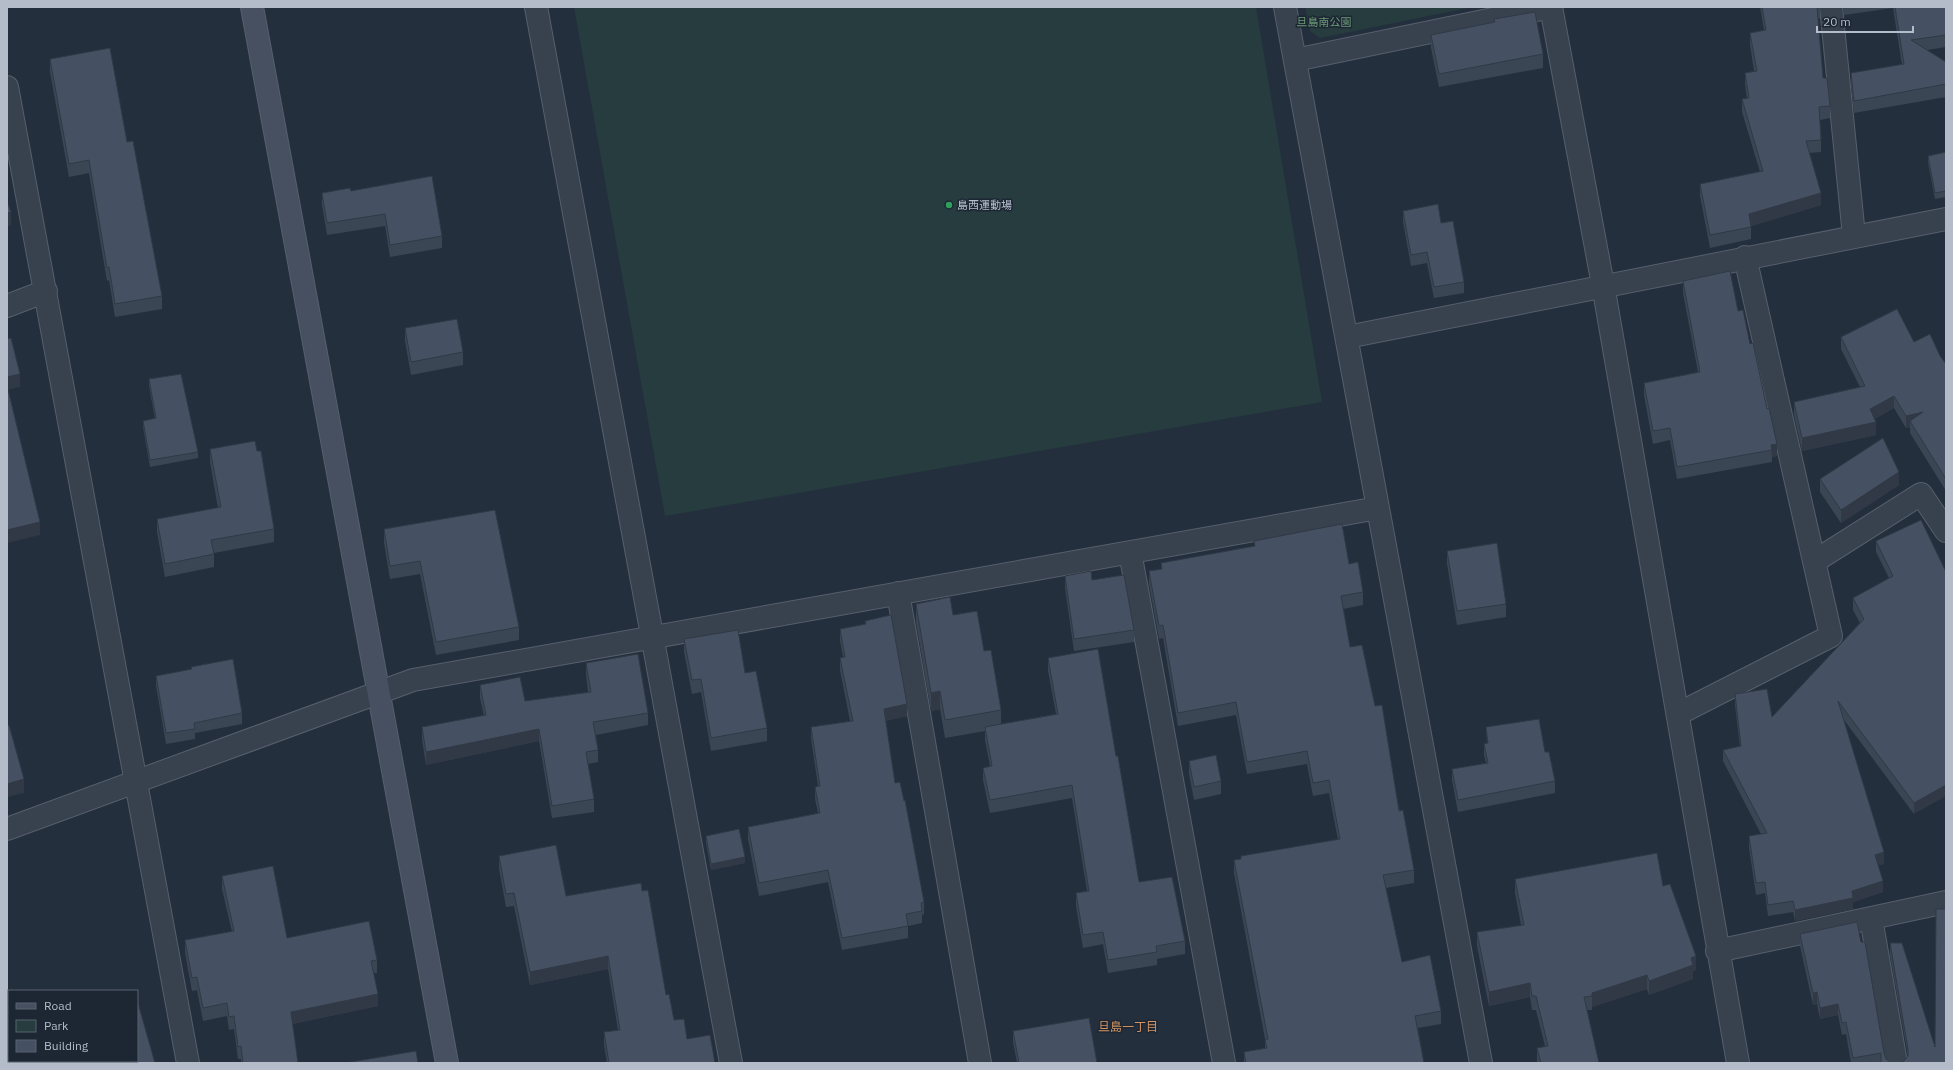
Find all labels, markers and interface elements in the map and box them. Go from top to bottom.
scale bar [1817,8,1913,34]
text: 20 m [1823,14,1851,29]
park label: 旦島南公園 [1297,15,1352,29]
place label: 島西運動場 [957,198,1012,212]
marker: 島西運動場 [944,200,954,210]
legend [8,990,138,1062]
text: Road [44,998,72,1013]
text: Park [44,1018,69,1033]
district label: 旦島一丁目 [1098,1019,1158,1034]
text: Building [44,1038,89,1053]

